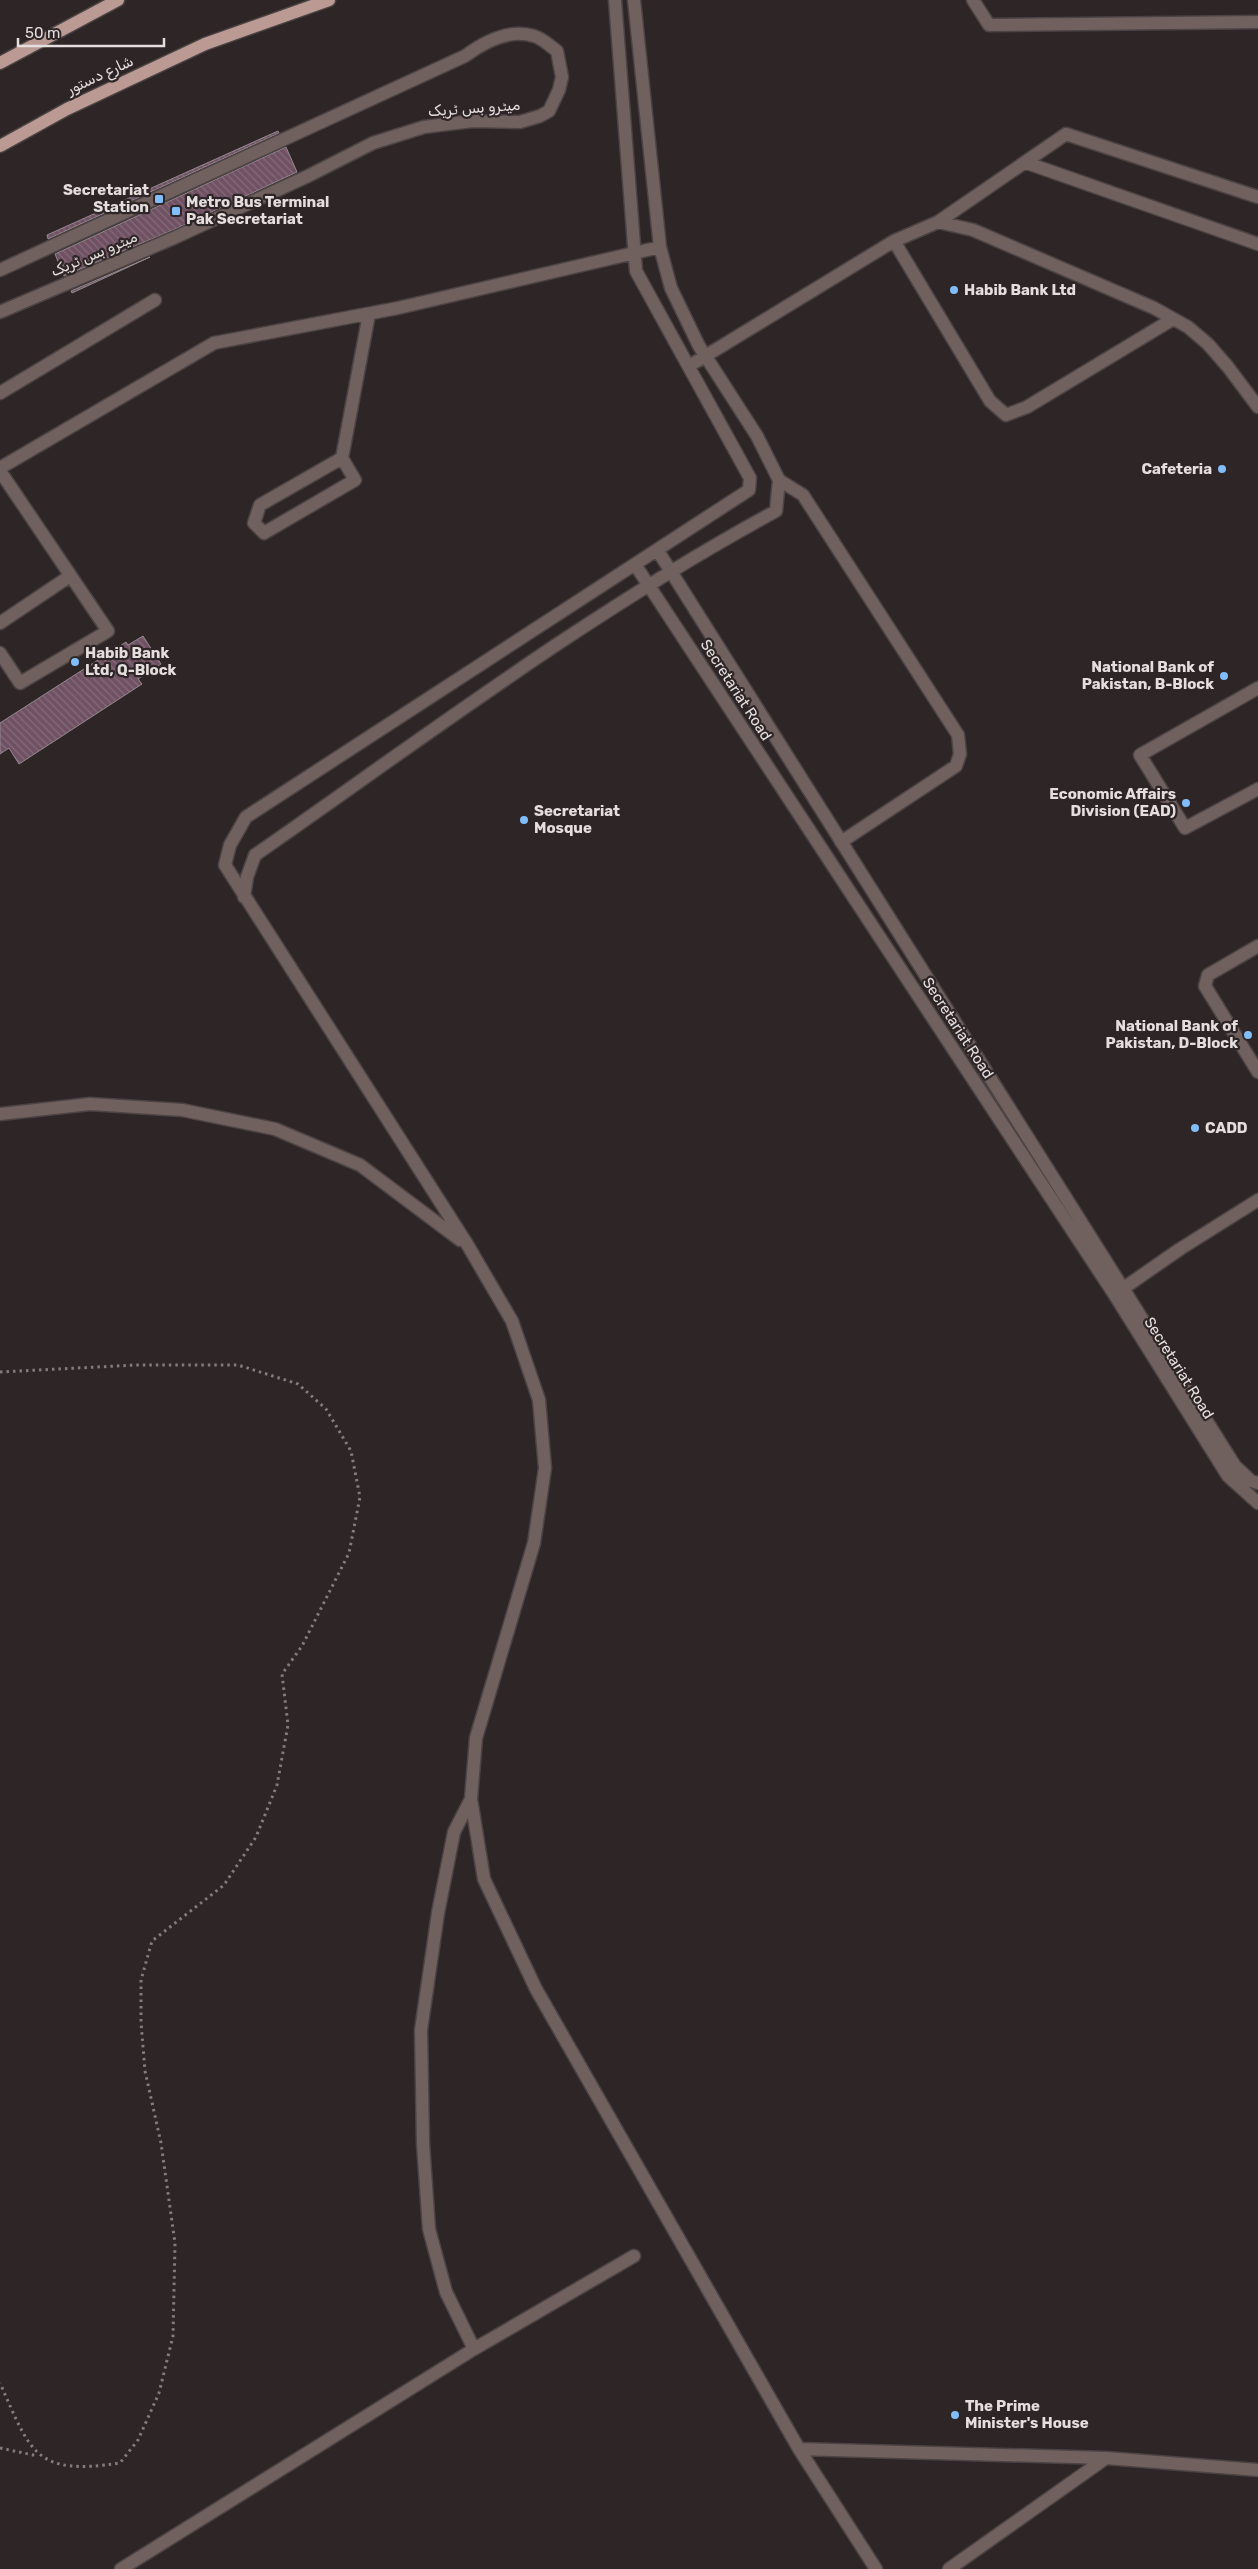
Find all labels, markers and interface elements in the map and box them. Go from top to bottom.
scale bar [18,15,164,47]
text: 50 m [25,24,60,42]
street label: شارع دستور [63,52,137,101]
street label: میٹرو بس ٹریک [427,96,521,121]
place label: Secretariat Station [63,181,149,216]
marker: Secretariat Station [153,193,165,205]
place label: Metro Bus Terminal Pak Secretariat [186,193,329,228]
marker: Metro Bus Terminal Pak Secretariat [170,205,182,217]
street label: میٹرو بس ٹریک [48,228,140,281]
place label: Habib Bank Ltd [964,281,1076,299]
marker: Habib Bank Ltd [948,284,960,296]
place label: Cafeteria [1141,460,1212,478]
marker: Cafeteria [1216,463,1228,475]
street label: Secretariat Road [697,636,775,744]
place label: Habib Bank Ltd, Q-Block [85,644,177,679]
marker: Habib Bank Ltd, Q-Block [69,656,81,668]
place label: National Bank of Pakistan, B-Block [1082,658,1214,693]
marker: National Bank of Pakistan, B-Block [1218,670,1230,682]
place label: Economic Affairs Division (EAD) [1049,785,1176,820]
marker: Economic Affairs Division (EAD) [1180,797,1192,809]
place label: Secretariat Mosque [534,802,620,837]
marker: Secretariat Mosque [518,814,530,826]
street label: Secretariat Road [919,974,997,1082]
place label: National Bank of Pakistan, D-Block [1106,1017,1238,1052]
marker: National Bank of Pakistan, D-Block [1242,1029,1254,1041]
place label: CADD [1205,1119,1248,1137]
marker: CADD [1189,1122,1201,1134]
street label: Secretariat Road [1140,1314,1218,1422]
place label: The Prime Minister's House [965,2397,1089,2432]
marker: The Prime Minister's House [949,2409,961,2421]

